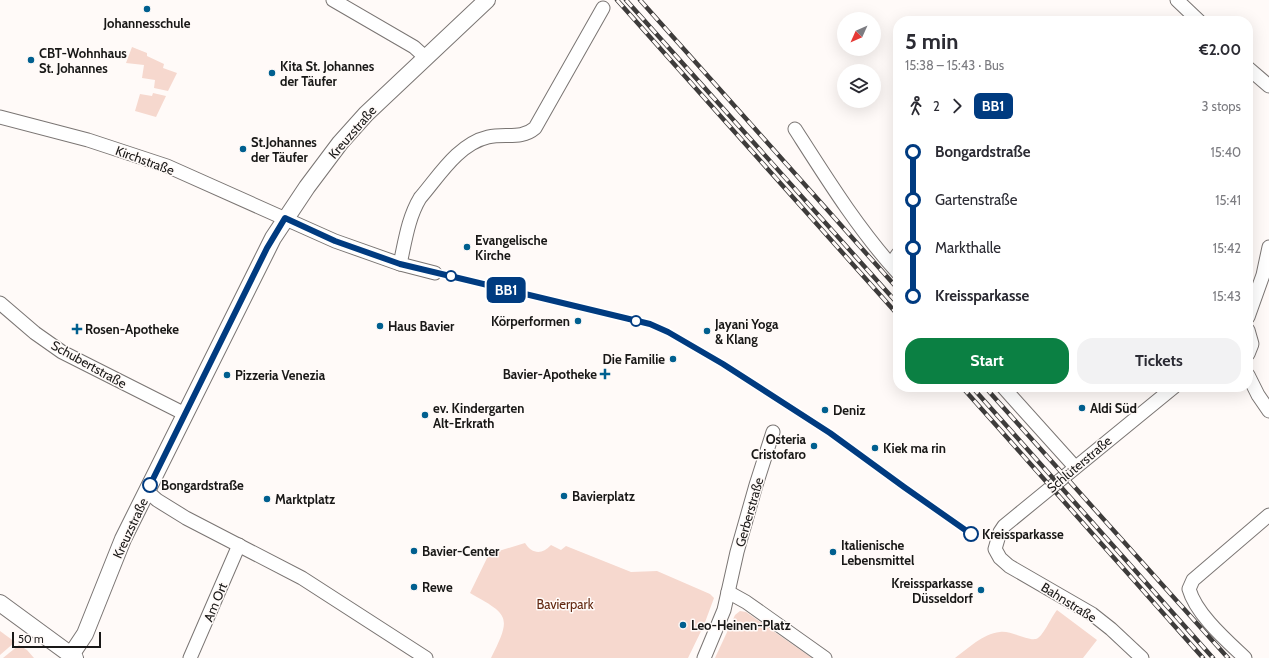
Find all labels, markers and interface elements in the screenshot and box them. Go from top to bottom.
marker: Johannesschule [142,4,152,14]
north arrow [837,12,881,56]
map controls [837,12,881,108]
place label: Johannesschule [103,15,191,31]
text: 5 min [905,28,958,55]
text: €2.00 [1199,41,1241,59]
place label: CBT-Wohnhaus St. Johannes [39,45,127,76]
marker: CBT-Wohnhaus St. Johannes [26,55,36,65]
text: 15:38 – 15:43 · Bus [905,57,1004,73]
place label: Kita St. Johannes der Täufer [280,58,375,89]
button: layers [837,64,881,108]
marker: Kita St. Johannes der Täufer [267,68,277,78]
icon: walk [905,95,927,117]
icon: forward [946,95,968,117]
text: BB1 [982,97,1005,115]
text: 2 [933,98,940,114]
text: 3 stops [1202,98,1241,114]
street label: Kreuzstraße [325,102,380,162]
place label: St.Johannes der Täufer [251,134,317,165]
street label: Kirchstraße [113,142,177,178]
text: Bongardstraße [935,143,1031,161]
marker: St.Johannes der Täufer [238,144,248,154]
text: 15:40 [1210,144,1241,160]
text: Gartenstraße [935,191,1017,209]
text: 15:41 [1215,192,1241,208]
place label: Evangelische Kirche [475,232,548,263]
text: Markthalle [935,239,1001,257]
text: 15:42 [1213,240,1241,256]
marker: Evangelische Kirche [462,242,472,252]
unlabelled marker [445,270,457,282]
line badge: BB1 [483,277,529,303]
text: BB1 [495,281,517,299]
text: Kreissparkasse [935,287,1029,305]
text: 15:43 [1212,288,1241,304]
place label: Körperformen [491,313,570,329]
unlabelled marker [630,315,642,327]
marker: Körperformen [573,316,583,326]
place label: Jayani Yoga & Klang [714,316,779,347]
place label: Haus Bavier [388,318,455,334]
place label: Rosen-Apotheke [85,321,179,337]
marker: Haus Bavier [375,321,385,331]
marker: Rosen-Apotheke [72,324,82,334]
marker: Jayani Yoga & Klang [702,326,712,336]
street label: Schubertstraße [48,337,130,391]
button: Start [905,338,1069,384]
button: Tickets [1077,338,1241,384]
place label: Die Familie [603,351,665,367]
marker: Die Familie [668,354,678,364]
place label: Bavier-Apotheke [503,366,597,382]
place label: Pizzeria Venezia [235,367,326,383]
marker: Bavier-Apotheke [600,369,610,379]
marker: Pizzeria Venezia [222,370,232,380]
place label: ev. Kindergarten Alt-Erkrath [433,400,524,431]
place label: Aldi Süd [1090,400,1137,416]
place label: Deniz [833,402,865,418]
marker: Aldi Süd [1077,403,1087,413]
marker: Deniz [820,405,830,415]
marker: ev. Kindergarten Alt-Erkrath [420,410,430,420]
place label: Osteria Cristofaro [751,431,807,462]
street label: Schlüterstraße [1043,432,1115,496]
place label: Kiek ma rin [883,440,946,456]
marker: Osteria Cristofaro [809,441,819,451]
marker: Kiek ma rin [870,443,880,453]
street label: Gerberstraße [731,475,767,549]
marker: Bongardstraße [142,477,158,493]
place label: Bongardstraße [161,477,244,493]
place label: Bavierplatz [572,488,635,504]
place label: Marktplatz [275,491,335,507]
marker: Bavierplatz [559,491,569,501]
marker: Marktplatz [262,494,272,504]
street label: Kreuzstraße [109,495,151,561]
marker: Kreissparkasse [963,526,979,542]
place label: Kreissparkasse [982,526,1064,542]
place label: Italienische Lebensmittel [841,537,915,568]
place label: Bavier-Center [422,543,500,559]
marker: Bavier-Center [409,546,419,556]
marker: Italienische Lebensmittel [828,547,838,557]
place label: Kreissparkasse Düsseldorf [891,575,974,606]
place label: Rewe [422,579,453,595]
street label: Bahnstraße [1038,579,1100,626]
street label: Am Ort [200,580,231,624]
marker: Rewe [409,582,419,592]
marker: Kreissparkasse Düsseldorf [976,585,986,595]
park label: Bavierpark [536,596,594,612]
place label: Leo-Heinen-Platz [691,617,791,633]
marker: Leo-Heinen-Platz [678,620,688,630]
scale bar [12,630,101,649]
text: 50 m [18,632,44,646]

